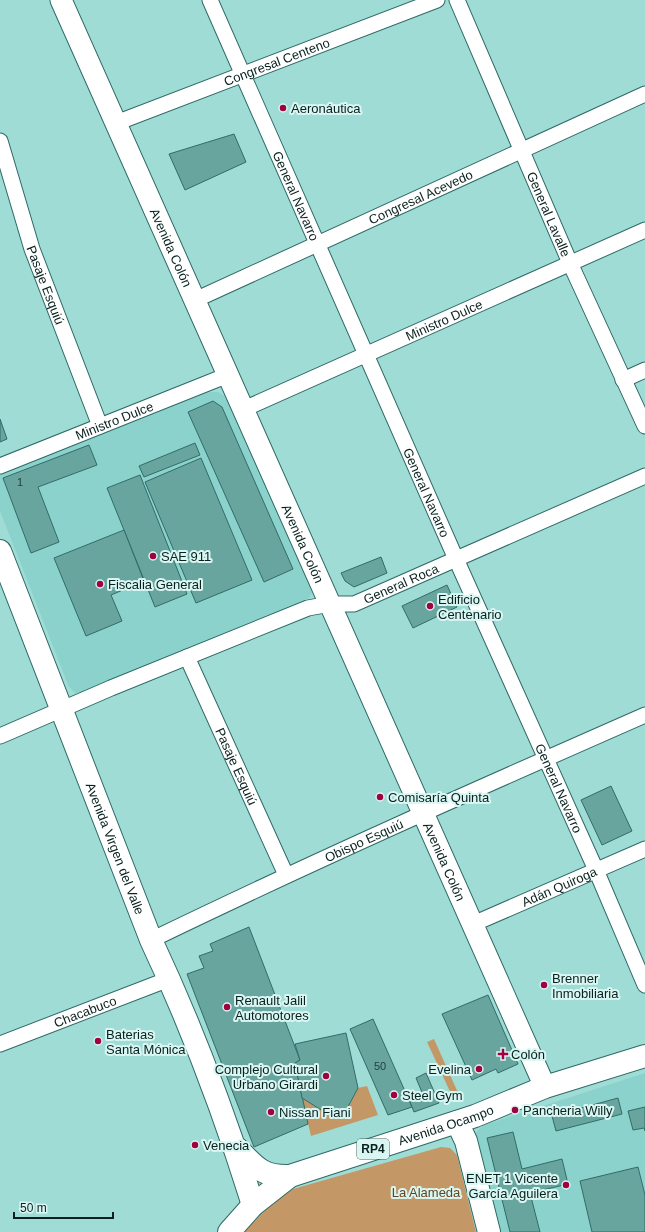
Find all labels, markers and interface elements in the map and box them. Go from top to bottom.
street label: Congresal Centeno [222,35,332,89]
place label: Aeronáutica [291,101,361,116]
marker: Aeronáutica [278,103,288,113]
street label: General Navarro [270,149,322,243]
street label: Congresal Acevedo [366,167,475,228]
street label: General Lavalle [524,169,573,259]
street label: Avenida Colón [147,206,195,289]
street label: Pasaje Esquiú [23,243,67,326]
street label: Ministro Dulce [403,297,485,344]
street label: Ministro Dulce [73,399,155,443]
street label: General Navarro [400,446,452,540]
house number: 1 [17,476,23,488]
street label: Avenida Colón [279,502,327,585]
place label: SAE 911 [161,549,211,564]
marker: SAE 911 [148,551,158,561]
street label: General Roca [361,561,441,607]
place label: Fiscalia General [108,577,202,592]
marker: Fiscalia General [95,579,105,589]
place label: Edificio Centenario [438,592,502,622]
marker: Edificio Centenario [425,601,435,611]
street label: Pasaje Esquiú [212,726,260,807]
street label: General Navarro [532,741,585,835]
street label: Avenida Virgen del Valle [83,780,147,917]
place label: Comisaría Quinta [388,790,490,805]
marker: Comisaría Quinta [375,792,385,802]
street label: Obispo Esquiú [322,816,406,865]
street label: Avenida Colón [420,820,468,903]
street label: Adán Quiroga [520,864,600,910]
place label: Brenner Inmobiliaria [552,971,619,1001]
marker: Brenner Inmobiliaria [539,980,549,990]
street label: Chacabuco [52,993,119,1031]
place label: Renault Jalil Automotores [235,993,309,1023]
marker: Renault Jalil Automotores [222,1002,232,1012]
place label: Baterias Santa Mónica [106,1027,186,1057]
marker: Baterias Santa Mónica [93,1036,103,1046]
place label: Colón [511,1047,545,1062]
marker: Colón [498,1049,508,1059]
house number: 50 [374,1060,386,1072]
place label: Complejo Cultural Urbano Girardi [215,1062,318,1092]
place label: Evelina [428,1062,472,1077]
marker: Evelina [474,1064,484,1074]
marker: Complejo Cultural Urbano Girardi [321,1071,331,1081]
place label: Steel Gym [402,1088,463,1103]
marker: Steel Gym [389,1090,399,1100]
street label: Avenida Ocampo [396,1102,496,1148]
place label: Pancheria Willy [523,1103,613,1118]
place label: Nissan Fiani [279,1105,351,1120]
marker: Pancheria Willy [510,1105,520,1115]
marker: Nissan Fiani [266,1107,276,1117]
place label: Venecia [203,1138,250,1153]
road number: RP4 [357,1139,389,1159]
marker: Venecia [190,1140,200,1150]
place label: ENET 1 Vicente García Aguilera [466,1171,559,1201]
marker: ENET 1 Vicente García Aguilera [561,1180,571,1190]
park label: La Alameda [392,1185,461,1200]
scale bar [14,1194,113,1220]
text: 50 m [20,1201,47,1215]

